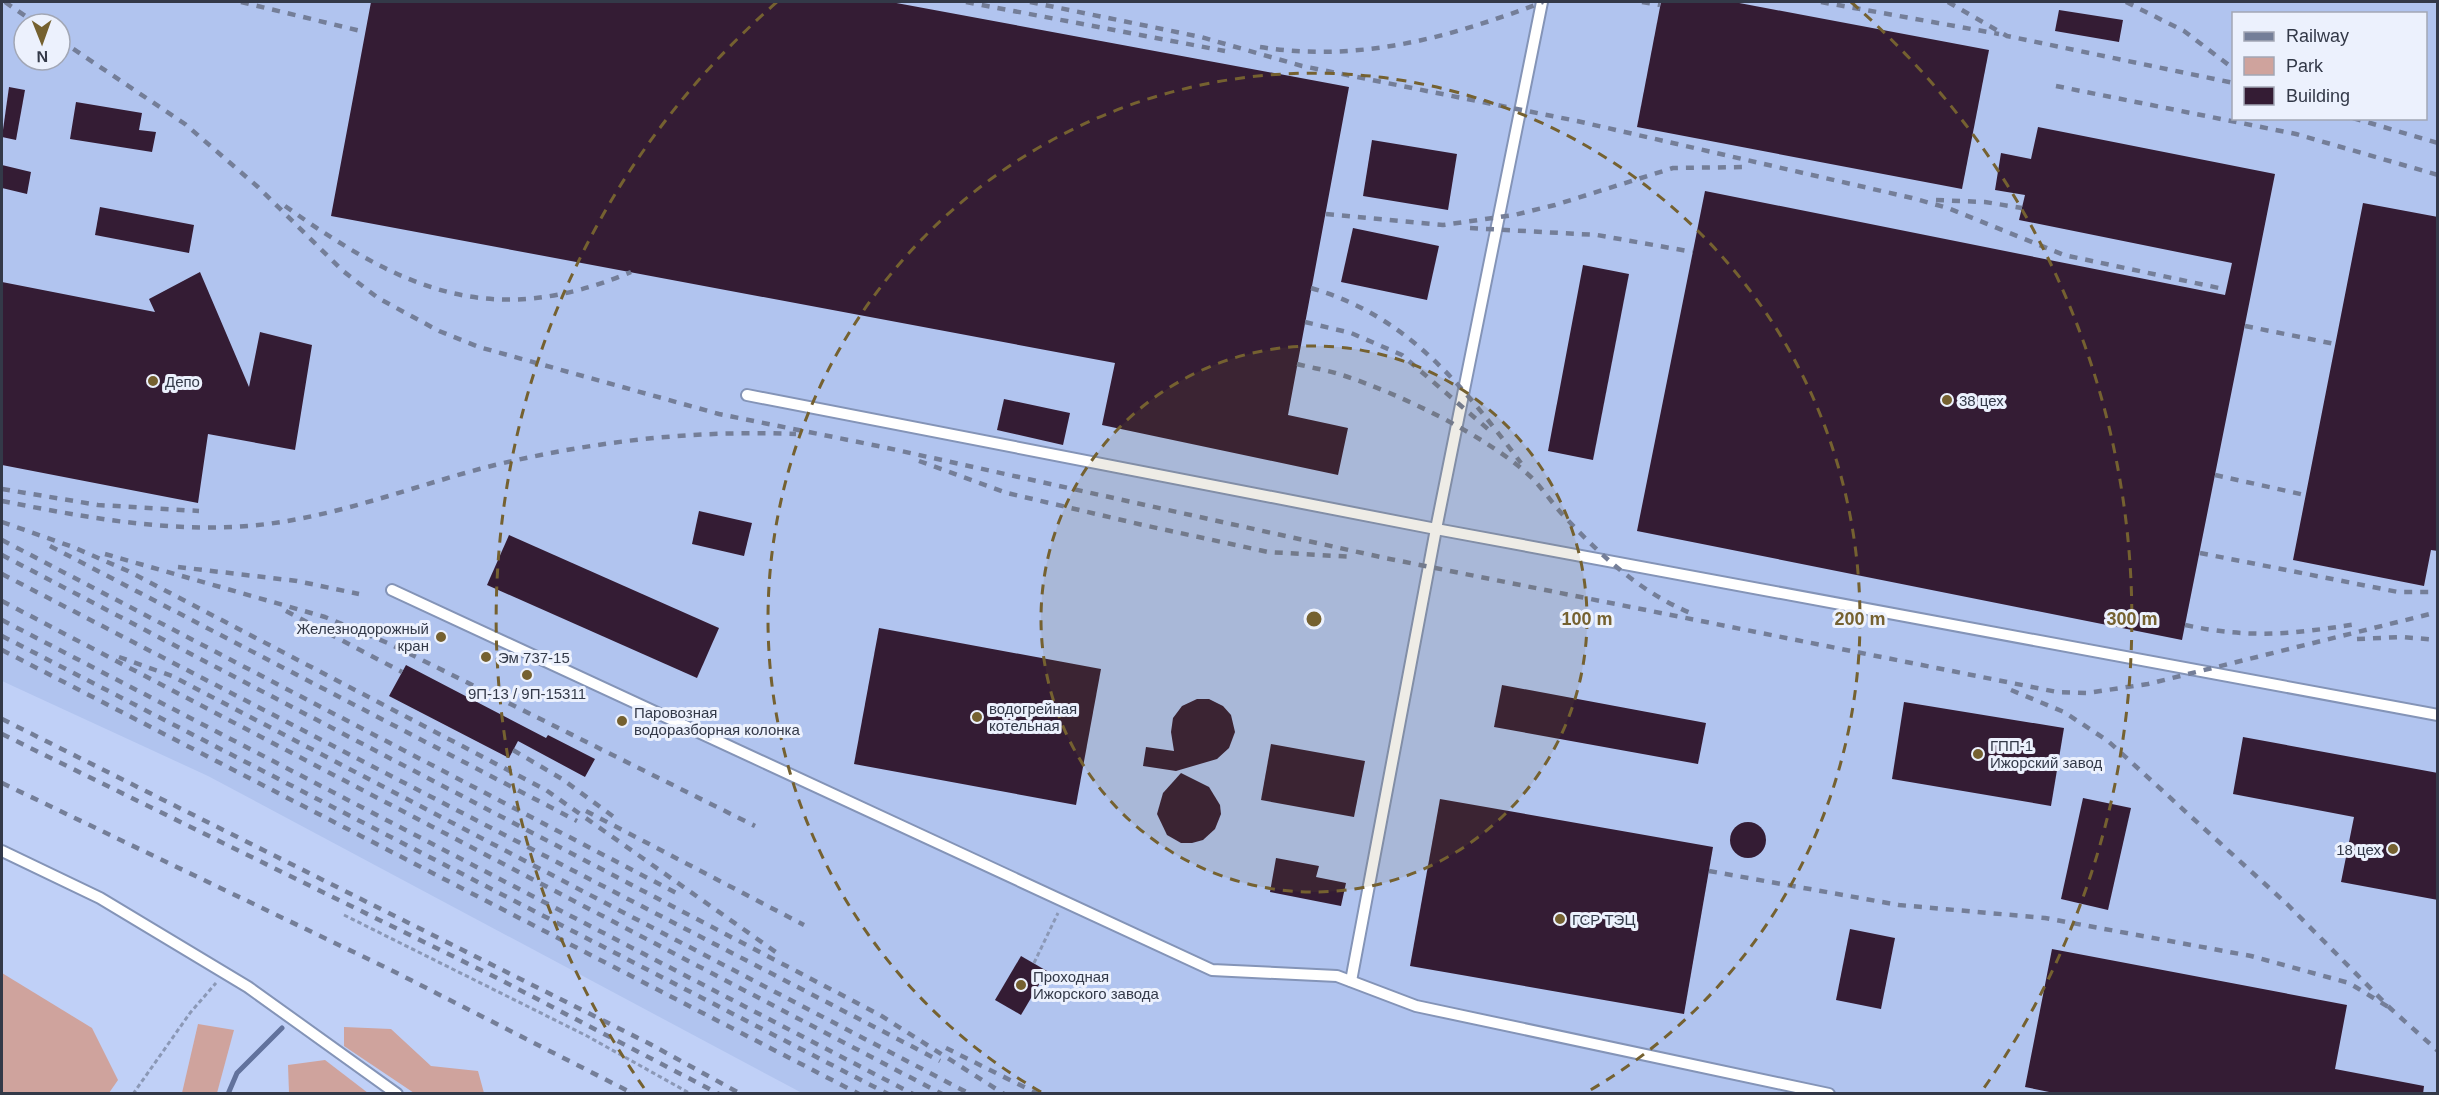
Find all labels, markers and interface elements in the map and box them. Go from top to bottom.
north arrow [12,12,72,72]
legend [2232,12,2427,120]
text: Railway [2286,26,2349,46]
text: N [36,48,48,65]
text: Park [2286,56,2324,76]
text: Building [2286,86,2350,106]
place label: Депо [165,373,200,390]
marker: Депо [146,374,160,388]
place label: 38 цех [1959,392,2004,409]
marker: 38 цех [1940,393,1954,407]
centre of rings [1304,609,1324,629]
text: 100 m [1561,609,1613,629]
text: 200 m [1834,609,1886,629]
text: 300 m [2106,609,2158,629]
place label: Железнодорожный кран [296,620,429,654]
marker: Железнодорожный кран [434,630,448,644]
place label: Эм 737-15 [498,649,570,666]
marker: Эм 737-15 [479,650,493,664]
marker: 9П-13 / 9П-15311 [520,668,534,682]
place label: 9П-13 / 9П-15311 [468,685,586,702]
place label: водогрейная котельная [989,700,1077,734]
place label: Паровозная водоразборная колонка [634,704,801,738]
marker: водогрейная котельная [970,710,984,724]
marker: Паровозная водоразборная колонка [615,714,629,728]
place label: ГПП-1 Ижорский завод [1990,737,2103,771]
marker: ГПП-1 Ижорский завод [1971,747,1985,761]
place label: 18 цех [2336,841,2381,858]
marker: 18 цех [2386,842,2400,856]
place label: ГСР ТЭЦ [1572,911,1636,928]
marker: ГСР ТЭЦ [1553,912,1567,926]
place label: Проходная Ижорского завода [1033,968,1160,1002]
marker: Проходная Ижорского завода [1014,978,1028,992]

